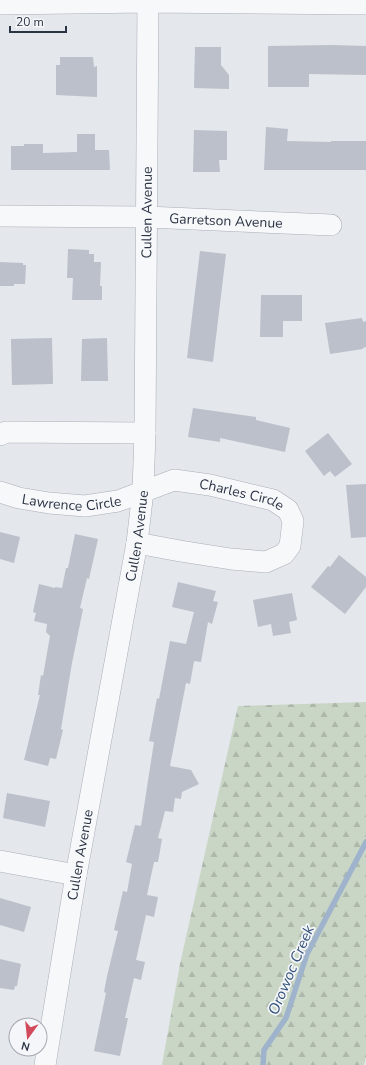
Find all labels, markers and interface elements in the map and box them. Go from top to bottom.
scale bar [10,8,66,34]
text: 20 m [16,14,44,30]
street label: Cullen Avenue [137,166,156,259]
street label: Garretson Avenue [169,208,283,232]
street label: Charles Circle [198,474,288,515]
street label: Lawrence Circle [20,489,123,516]
street label: Cullen Avenue [121,489,153,583]
street label: Cullen Avenue [63,808,97,902]
water label: Orowoc Creek [263,922,319,1018]
north arrow [8,1017,48,1057]
text: N [20,1038,31,1054]

